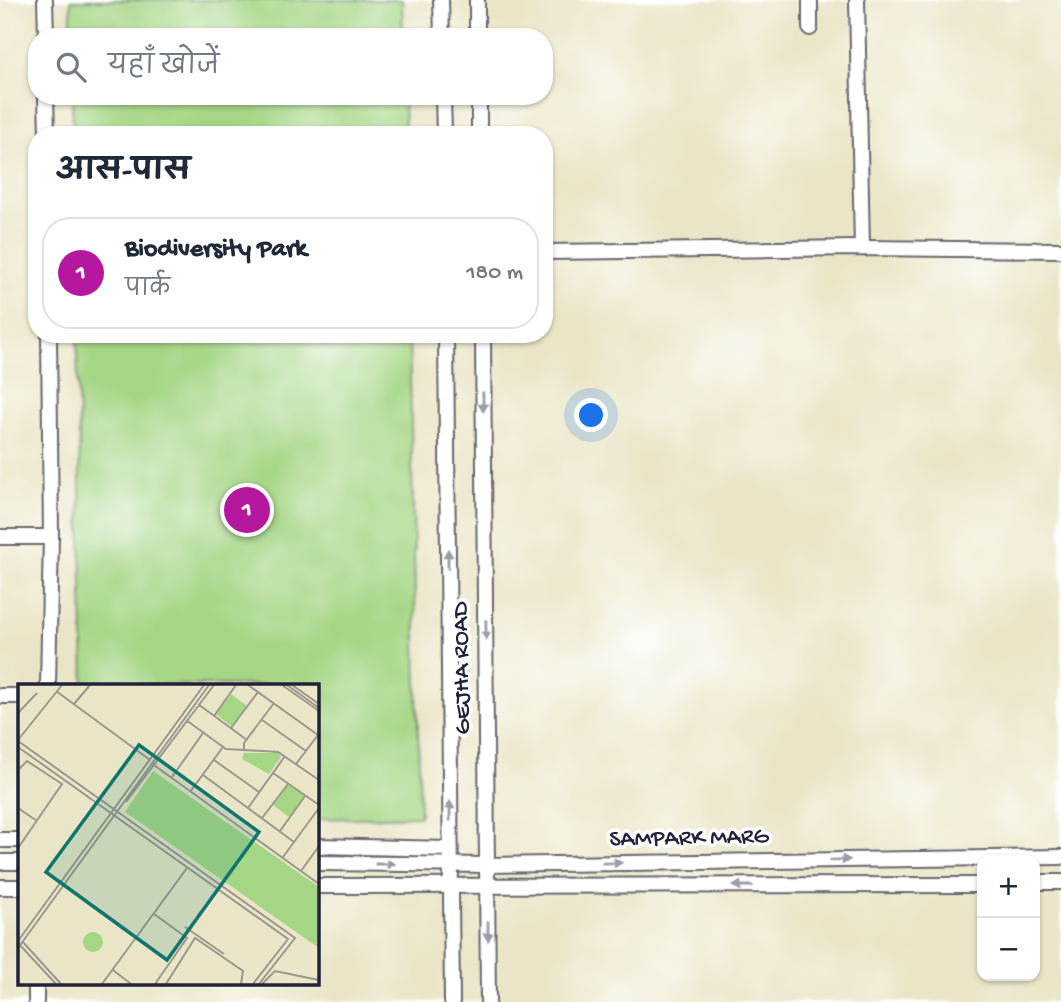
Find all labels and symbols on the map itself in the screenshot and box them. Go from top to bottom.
one-way arrow [477,392,489,414]
your location [574,398,608,432]
pin: 1 [224,484,270,536]
one-way arrow [442,548,454,570]
street label: GEJHA ROAD [447,601,479,735]
one-way arrow [480,619,492,641]
inset map [18,684,318,984]
one-way arrow [444,800,456,822]
street label: SAMPARK MARG [609,823,770,855]
one-way arrow [829,854,851,866]
one-way arrow [602,857,624,869]
one-way arrow [374,858,396,870]
one-way arrow [731,880,753,892]
one-way arrow [482,920,494,942]

